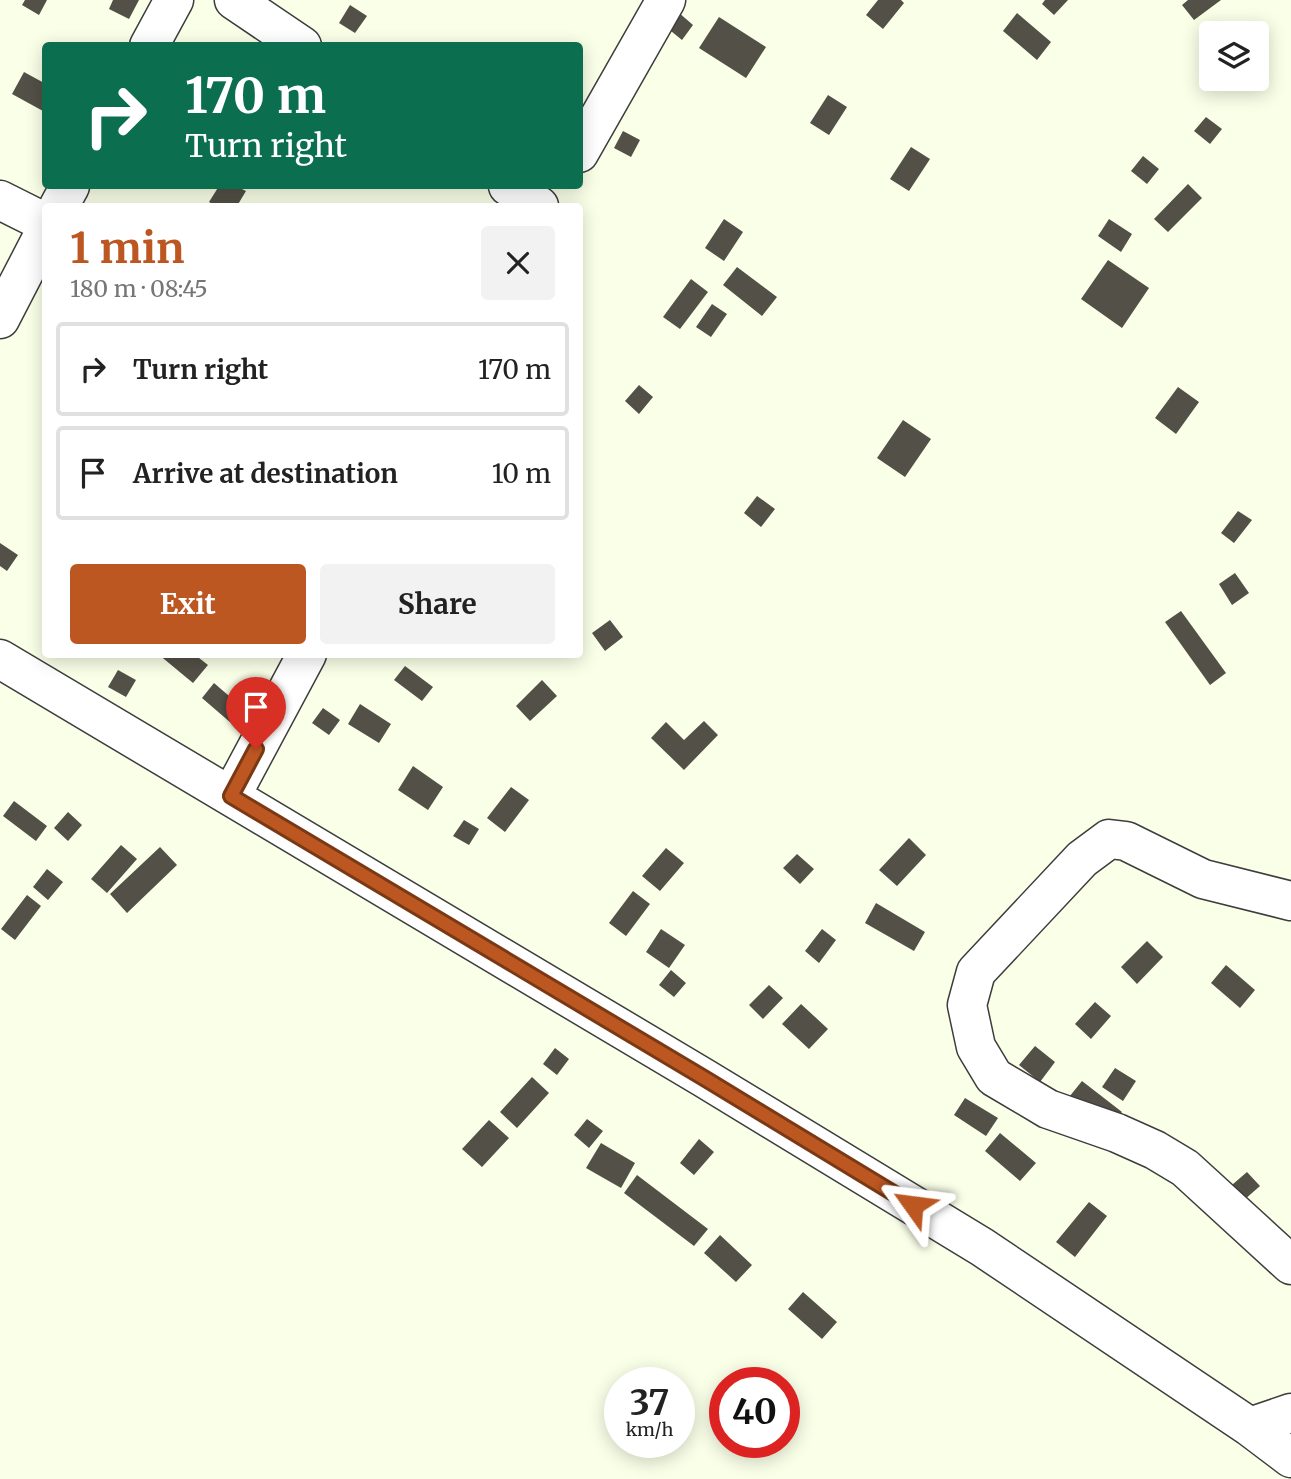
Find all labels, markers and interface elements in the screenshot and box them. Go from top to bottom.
map controls [1199,21,1269,91]
button: layers [1199,21,1269,91]
text: 170 m [185,65,326,126]
icon: right [70,70,161,161]
text: Turn right [185,126,347,166]
text: 1 min [70,222,184,274]
button: close [481,226,555,300]
text: 180 m · 08:45 [70,274,208,303]
icon: right [74,350,112,388]
text: Turn right [133,353,268,386]
text: 170 m [478,353,551,386]
icon: arrive [74,454,112,492]
text: Arrive at destination [133,457,398,490]
text: 10 m [492,457,551,490]
button: Exit [70,564,306,644]
button: Share [320,564,555,644]
pin [226,677,286,749]
icon: arrive [237,688,275,726]
position arrow [876,1168,950,1242]
speed limit sign: 40 [709,1367,800,1458]
text: 37 [630,1381,669,1425]
text: km/h [626,1418,673,1441]

